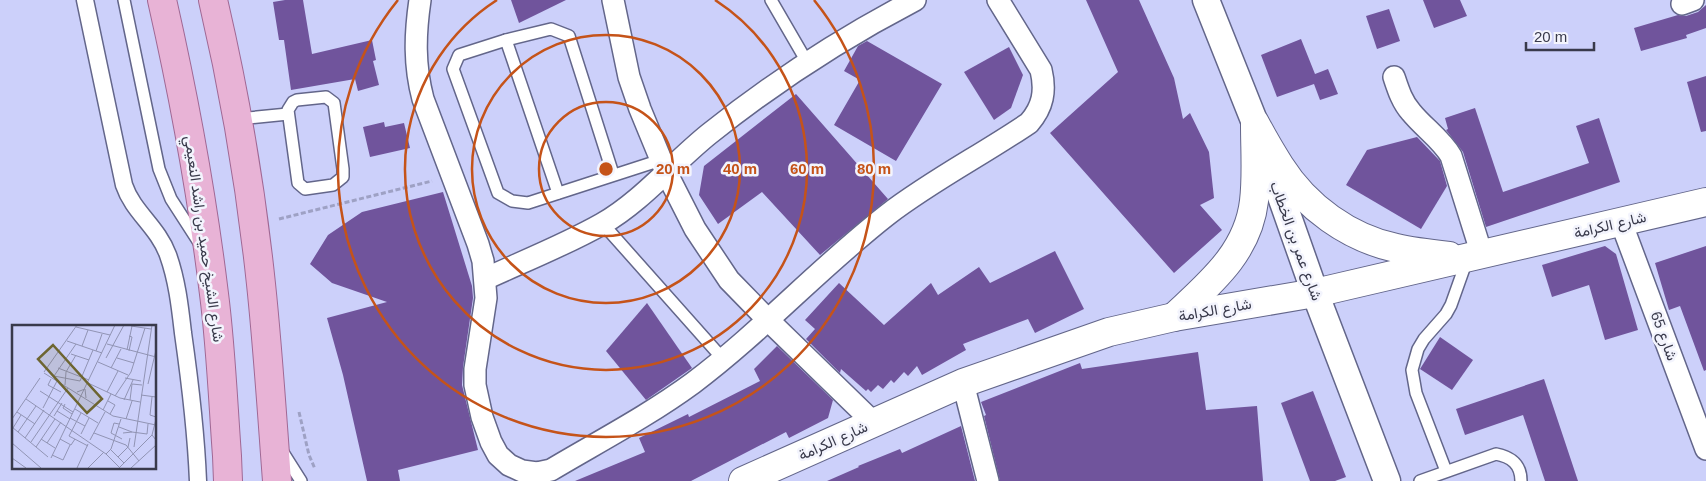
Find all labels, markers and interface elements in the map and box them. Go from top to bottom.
scale bar [1526,20,1594,52]
text: 20 m [1534,28,1567,45]
street label: شارع الشيخ حميد بن راشد النعيمي [177,135,227,344]
centre of rings [597,160,615,178]
text: 20 m [656,160,690,177]
text: 40 m [723,160,757,177]
text: 60 m [790,160,824,177]
text: 80 m [857,160,891,177]
street label: شارع عمر بن الخطاب [1264,179,1326,304]
street label: شارع الكرامة [1572,208,1649,244]
street label: شارع الكرامة [1177,295,1253,327]
street label: شارع 65 [1645,309,1681,364]
inset map [12,325,156,468]
street label: شارع الكرامة [796,418,871,466]

